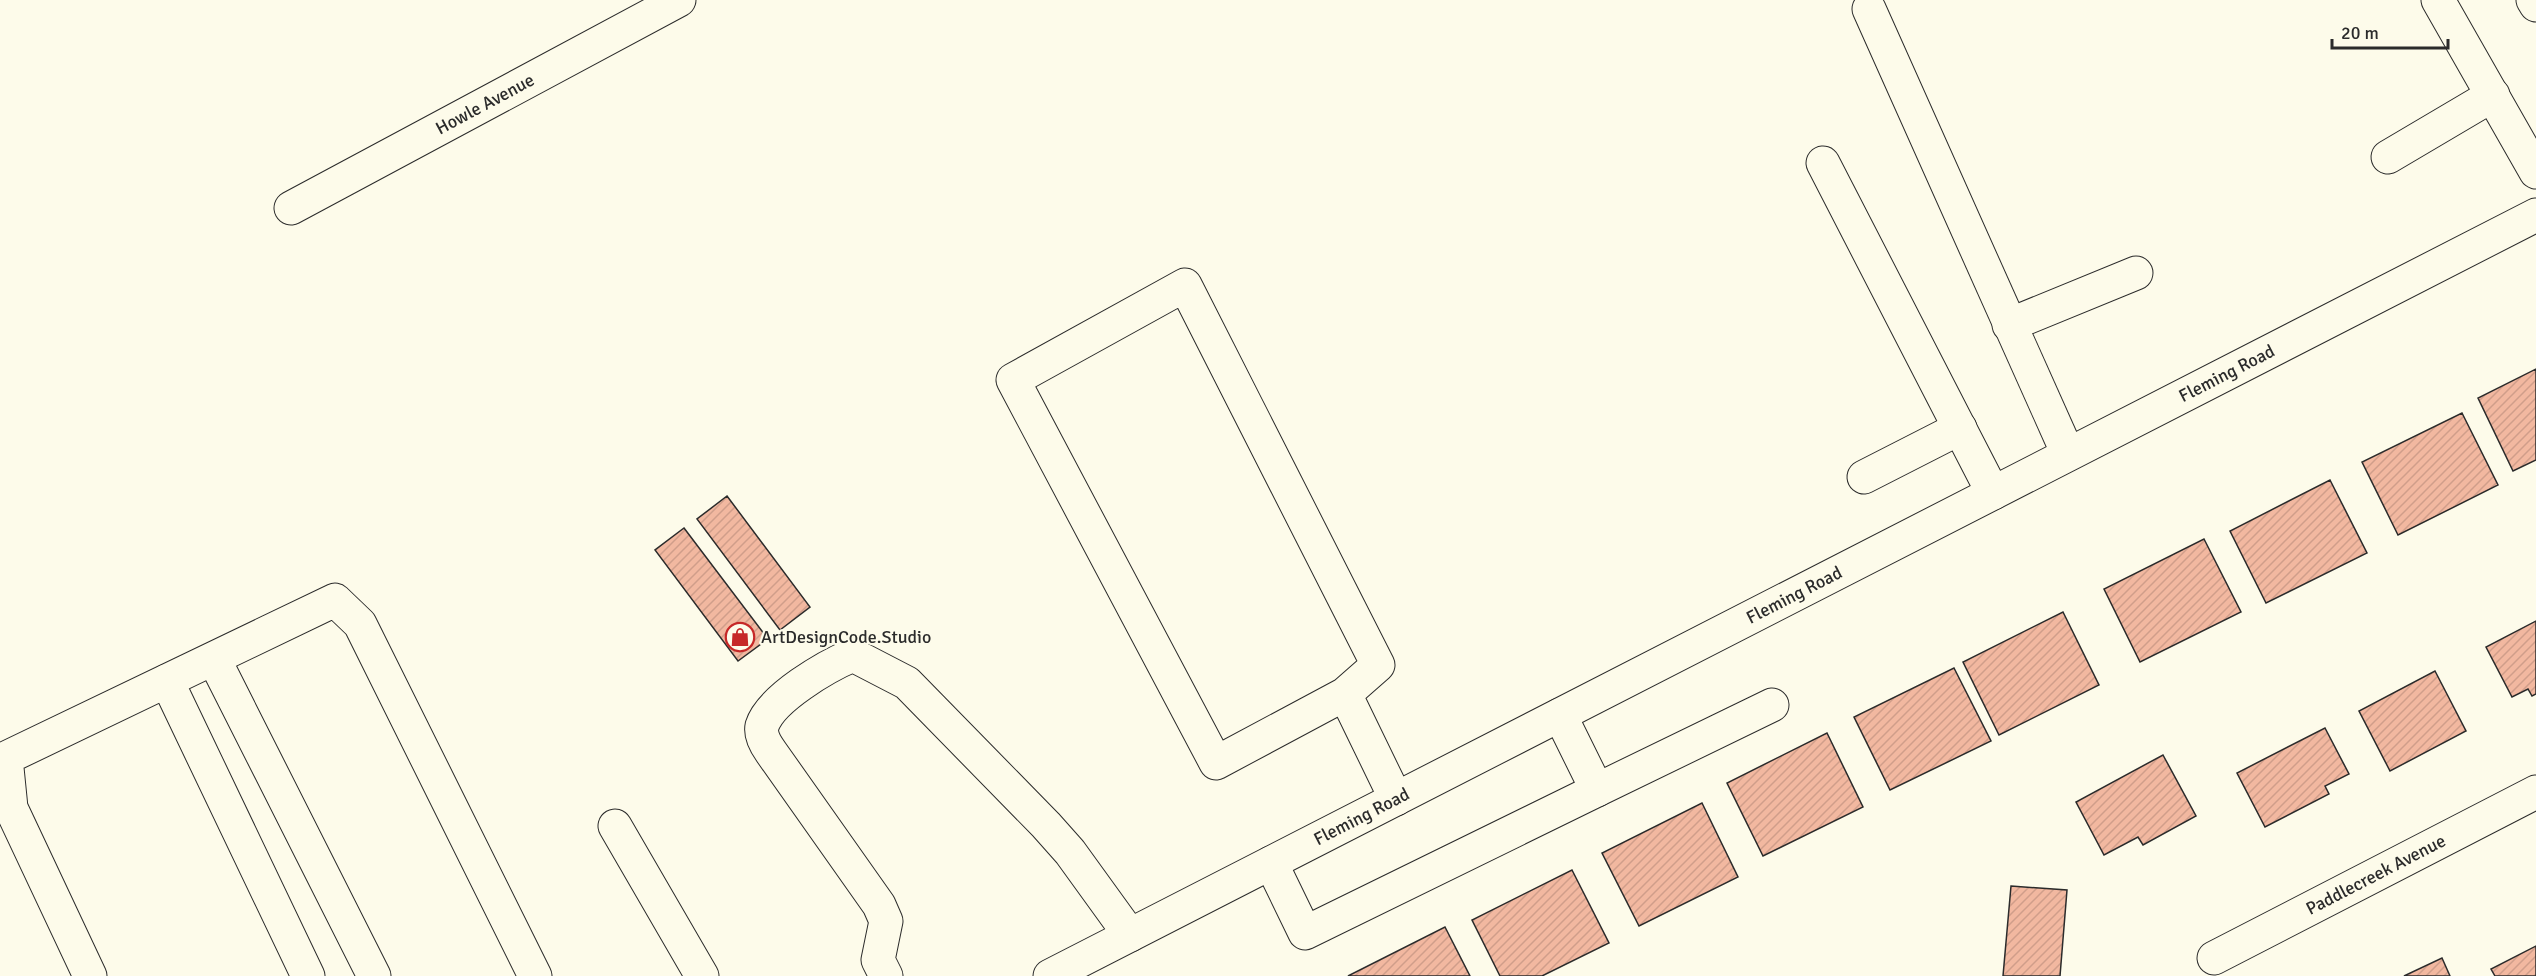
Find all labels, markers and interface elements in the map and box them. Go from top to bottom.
scale bar [2332,12,2448,50]
text: 20 m [2341,22,2379,44]
street label: Howle Avenue [432,69,538,139]
street label: Fleming Road [2175,340,2278,407]
street label: Fleming Road [1743,561,1846,629]
shop icon: ArtDesignCode.Studio [724,621,756,653]
place label: ArtDesignCode.Studio [761,626,931,648]
street label: Fleming Road [1310,783,1413,850]
street label: Paddlecreek Avenue [2302,829,2449,920]

